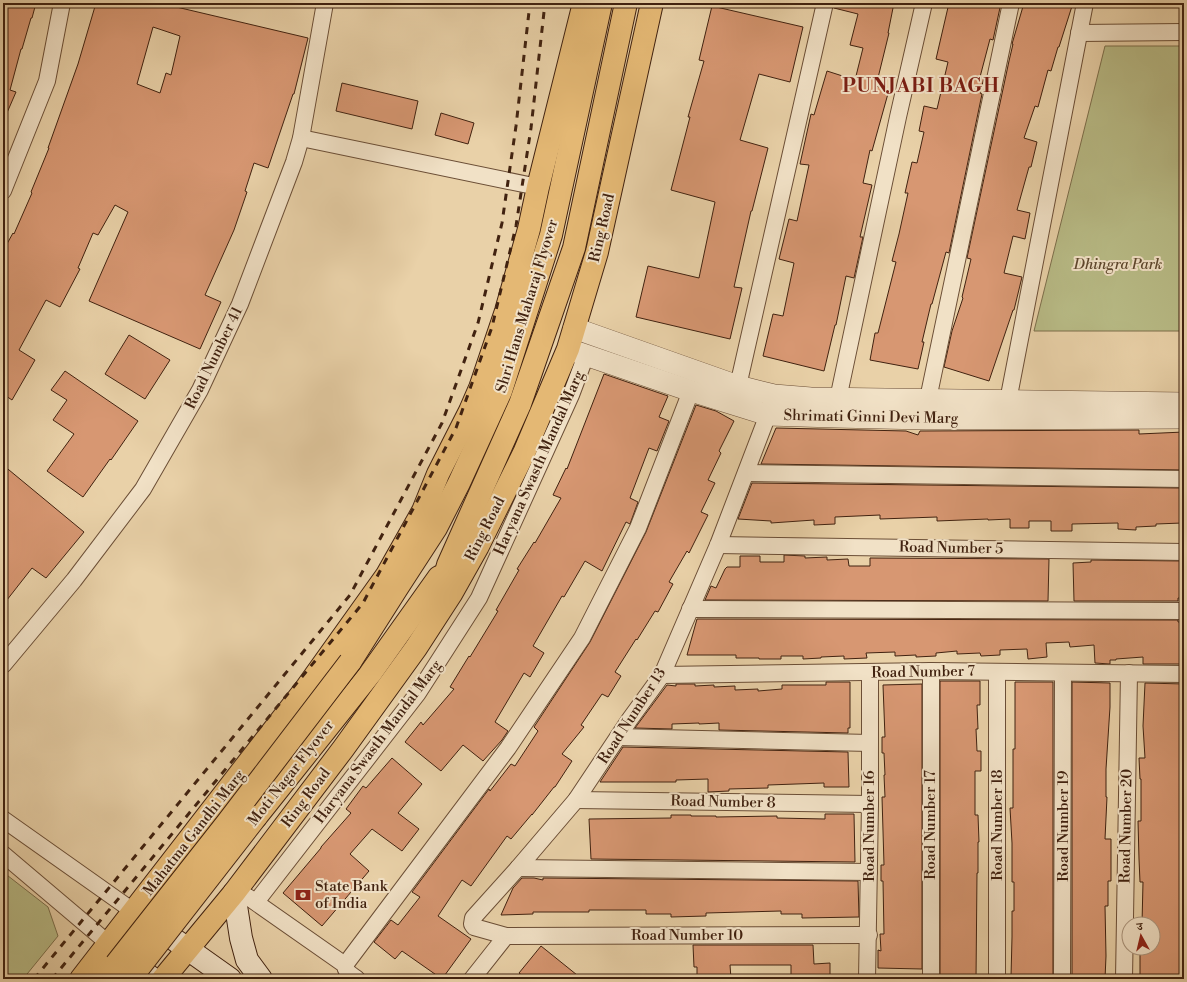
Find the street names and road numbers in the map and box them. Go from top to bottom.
street label: Ring Road [585,191,619,264]
street label: Shri Hans Maharaj Flyover [492,216,563,395]
street label: Road Number 41 [181,303,247,412]
street label: Haryana Swasth Mandal Marg [490,368,588,558]
street label: Shrimati Ginni Devi Marg [783,406,959,428]
street label: Ring Road [461,493,510,564]
street label: Road Number 5 [899,538,1003,558]
street label: Haryana Swasth Mandal Marg [310,656,446,828]
street label: Road Number 7 [871,662,975,682]
street label: Road Number 13 [594,664,670,768]
street label: Moti Nagar Flyover [244,716,339,830]
street label: Ring Road [277,764,335,832]
street label: Mahatma Gandhi Marg [139,766,249,900]
street label: Road Number 20 [1116,768,1137,884]
street label: Road Number 18 [988,769,1007,881]
street label: Road Number 16 [860,770,879,882]
street label: Road Number 17 [921,770,940,880]
street label: Road Number 19 [1054,770,1073,882]
street label: Road Number 8 [670,792,776,812]
street label: Road Number 10 [631,926,743,945]

